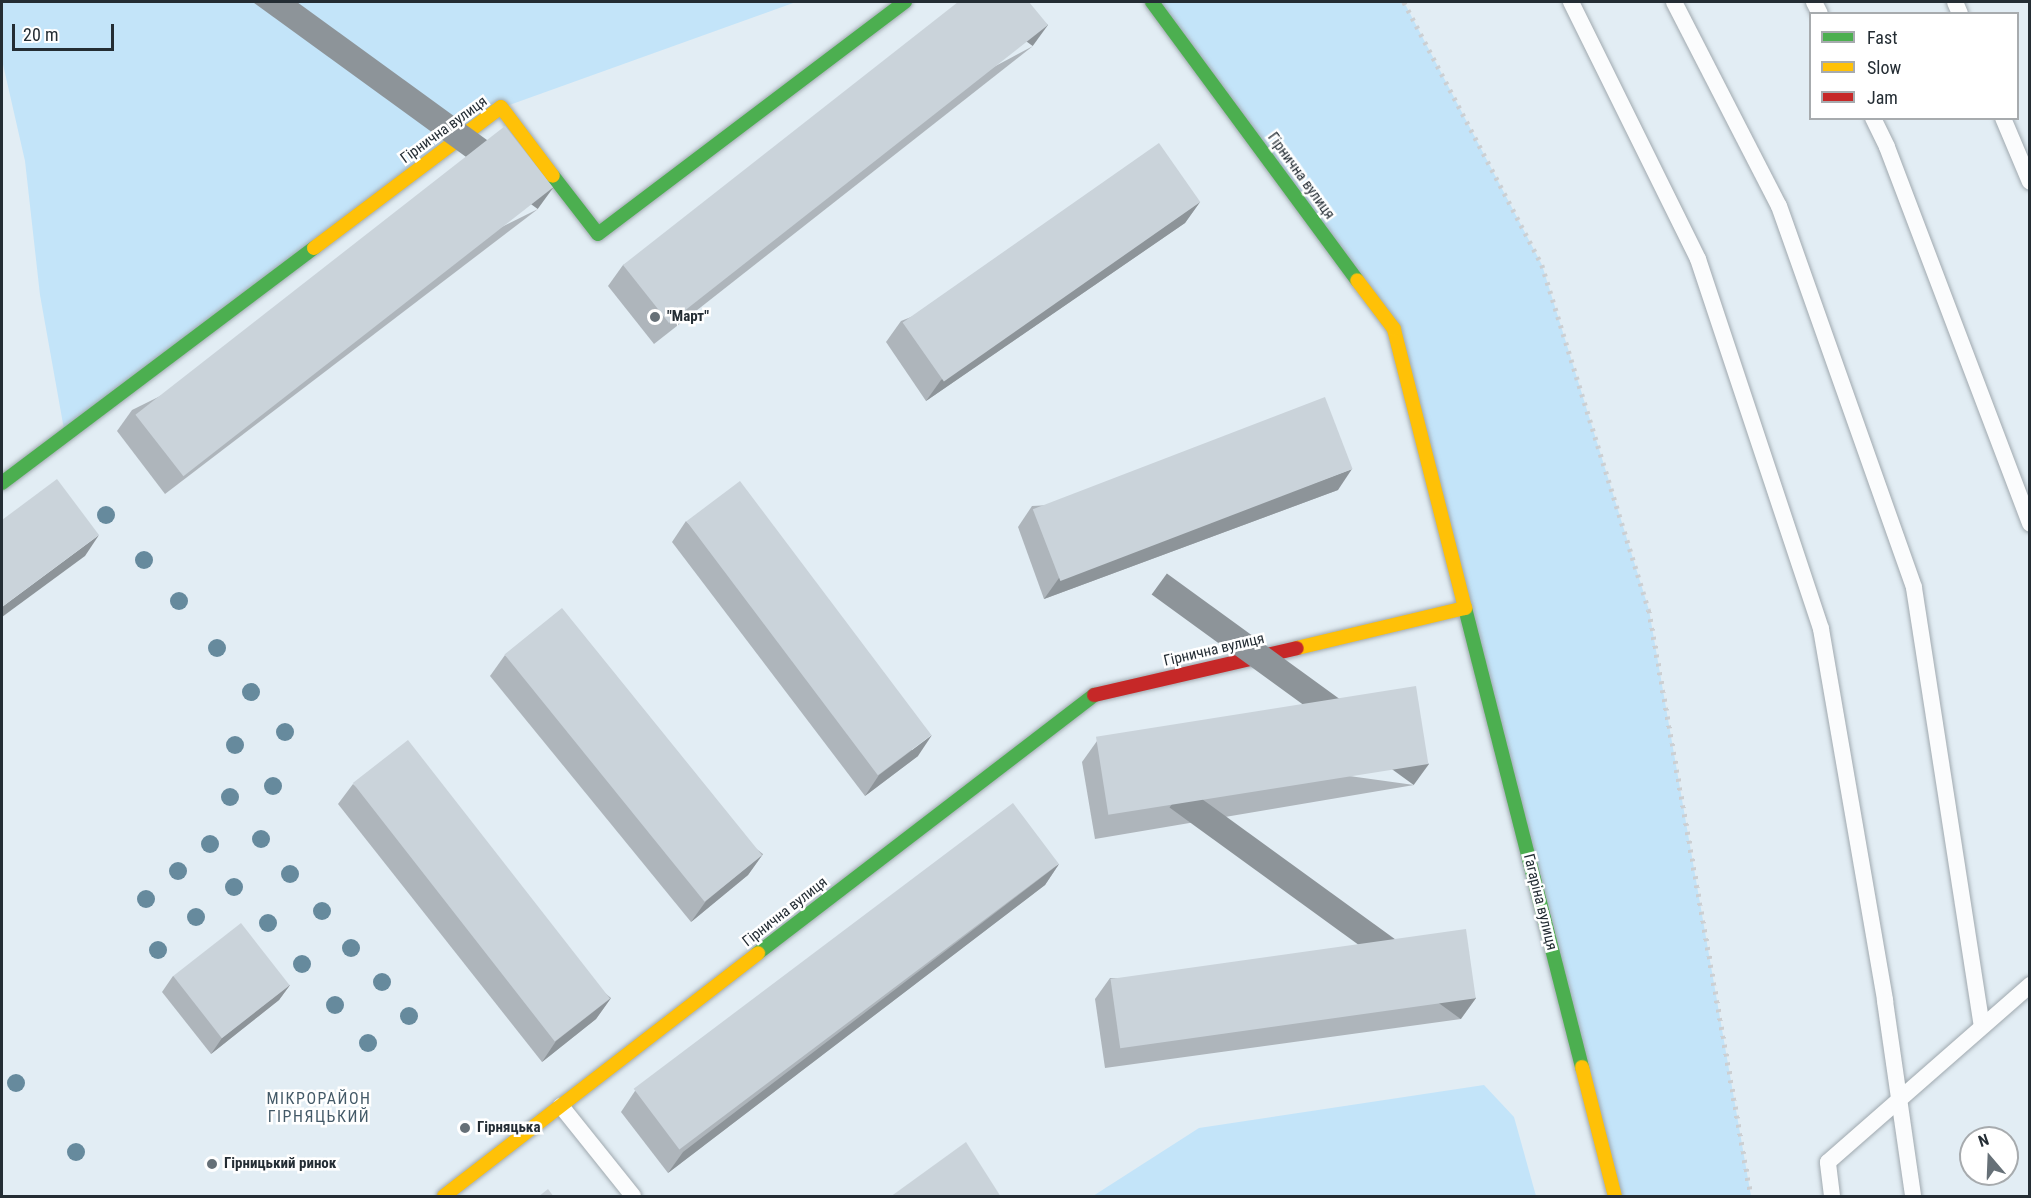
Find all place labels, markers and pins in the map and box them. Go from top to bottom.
place label: "Март" [667,308,709,326]
marker: "Март" [648,310,662,324]
place label: Гірняцька [477,1119,540,1137]
marker: Гірняцька [458,1121,472,1135]
place label: Гірницький ринок [224,1155,336,1173]
marker: Гірницький ринок [205,1157,219,1171]

